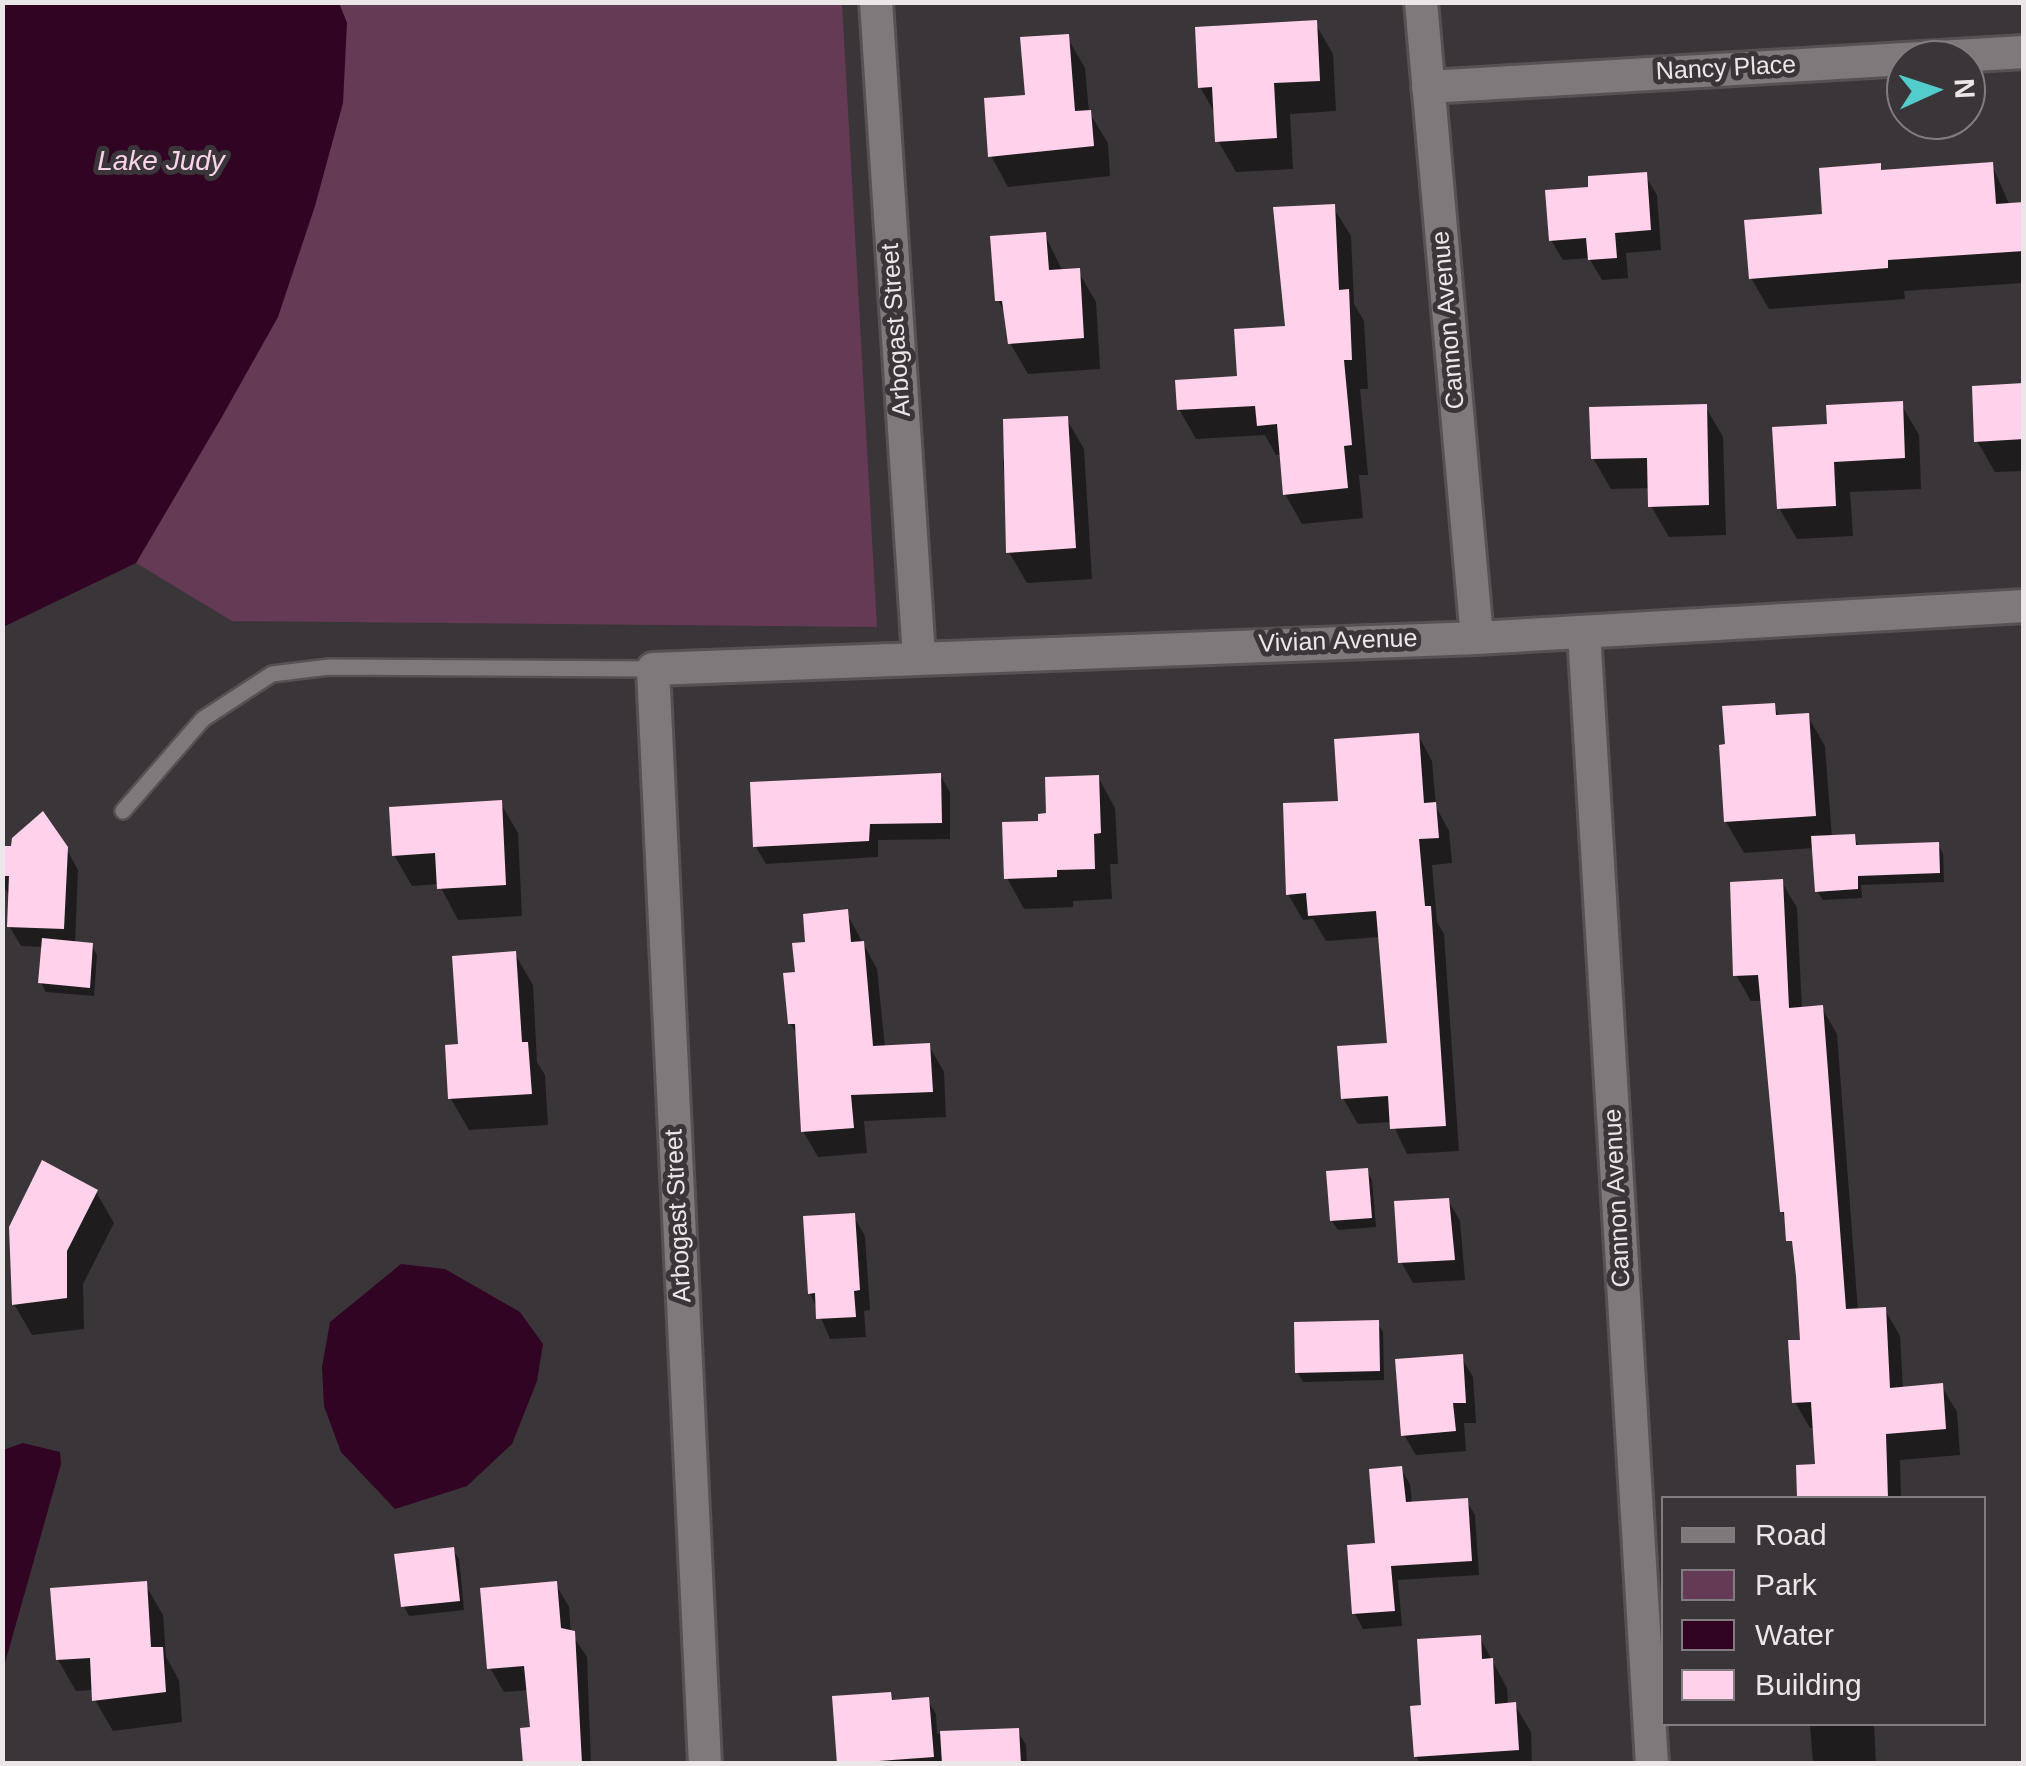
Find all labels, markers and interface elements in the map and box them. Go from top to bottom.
north arrow [1886,40,1986,140]
street label: Nancy Place [1655,50,1797,88]
text: N [1948,78,1980,99]
water label: Lake Judy [97,145,225,179]
street label: Cannon Avenue [1426,230,1472,410]
street label: Arbogast Street [876,242,918,418]
street label: Vivian Avenue [1258,624,1418,660]
street label: Cannon Avenue [1598,1108,1638,1288]
street label: Arbogast Street [659,1128,699,1304]
legend [1661,1496,1986,1726]
text: Road [1755,1518,1827,1551]
text: Park [1755,1568,1817,1601]
text: Water [1755,1618,1834,1651]
text: Building [1755,1668,1862,1701]

